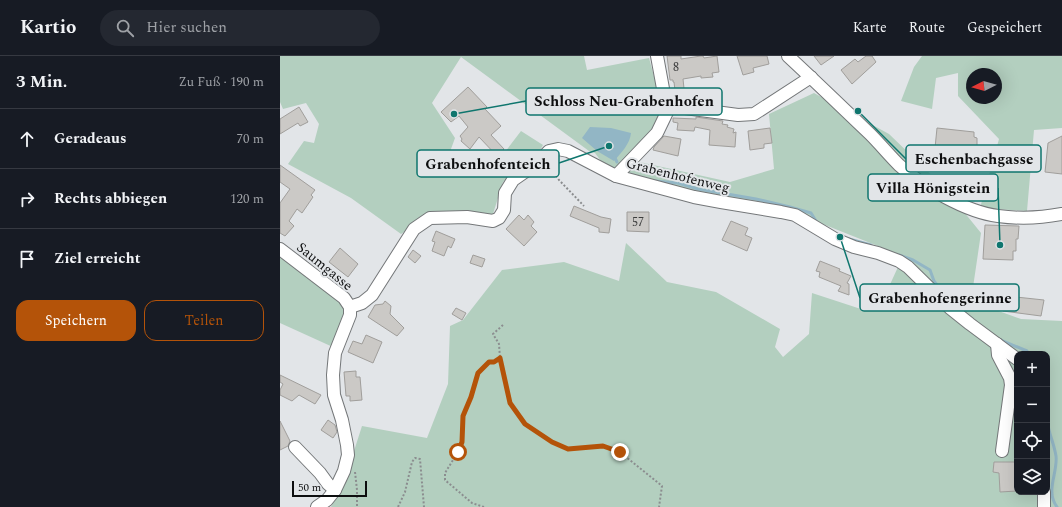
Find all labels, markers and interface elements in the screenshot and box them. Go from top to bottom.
search box [100,10,380,46]
text: Kartio [20,13,76,42]
text: Hier suchen [146,16,227,39]
icon: search [114,17,136,39]
text: Karte [853,17,887,38]
text: Route [909,17,945,38]
text: Gespeichert [967,17,1042,38]
house number: 8 [673,58,679,77]
north arrow [966,68,1002,104]
text: 3 Min. [16,69,67,95]
text: Zu Fuß · 190 m [178,72,264,92]
callout: Schloss Neu-Grabenhofen [526,88,722,115]
text: Schloss Neu-Grabenhofen [534,90,714,113]
text: Geradeaus [54,127,126,150]
icon: ahead [16,128,38,150]
text: 70 m [237,129,264,149]
callout: Eschenbachgasse [906,145,1041,172]
text: Eschenbachgasse [915,148,1033,171]
callout: Grabenhofenteich [417,150,559,177]
street label: Grabenhofenweg [624,152,732,199]
text: Grabenhofenteich [425,153,551,176]
callout: Villa Hönigstein [868,174,998,201]
text: Villa Hönigstein [876,177,990,200]
text: Rechts abbiegen [54,187,167,210]
icon: right [16,188,38,210]
text: 120 m [230,189,264,209]
house number: 57 [632,213,644,232]
street label: Saumgasse [292,237,358,296]
text: Ziel erreicht [54,247,140,270]
icon: arrive [16,248,38,270]
callout: Grabenhofengerinne [860,284,1019,311]
text: Grabenhofengerinne [868,287,1012,310]
button: Speichern [16,300,136,341]
button: Teilen [144,300,264,341]
map controls [1014,351,1050,495]
button: + [1014,351,1050,387]
button: − [1014,387,1050,423]
button: locate [1014,423,1050,459]
route start [449,443,467,461]
route end [611,443,629,461]
button: layers [1014,459,1050,495]
scale bar [292,479,367,498]
text: 50 m [298,479,321,496]

